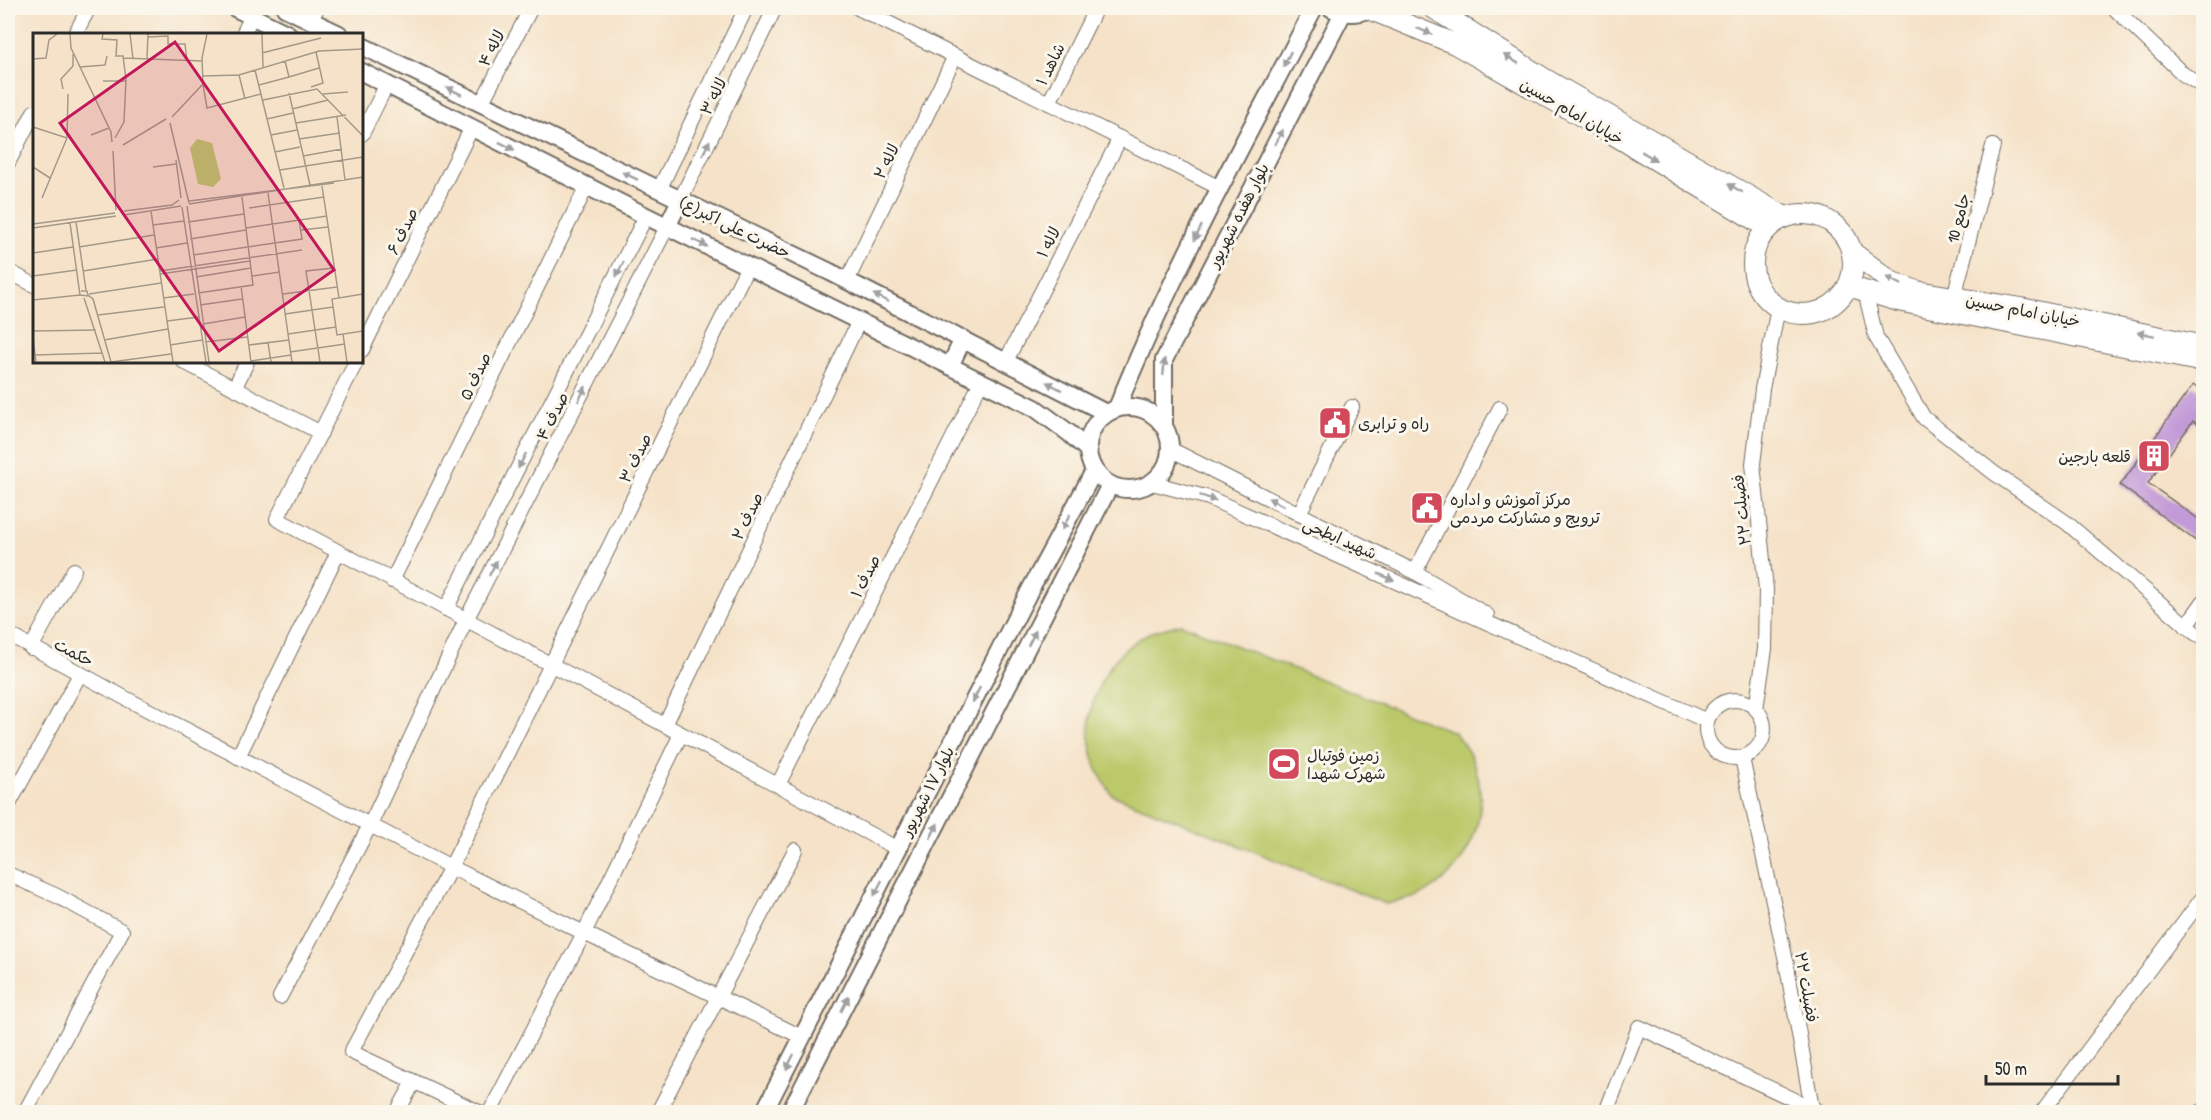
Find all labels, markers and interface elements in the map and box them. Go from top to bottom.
street label: لاله ۴ [473,26,509,70]
one-way arrow [1415,26,1433,36]
inset map [33,33,363,363]
street label: شاهد ۱ [1030,39,1070,89]
one-way arrow [1282,51,1292,68]
one-way arrow [1503,53,1519,64]
street label: خیابان امام حسین [1515,73,1628,151]
street label: لاله ۳ [695,74,731,118]
one-way arrow [446,87,463,96]
one-way arrow [1274,128,1284,145]
one-way arrow [701,139,710,156]
street label: لاله ۲ [868,140,904,182]
one-way arrow [499,141,516,150]
one-way arrow [1641,151,1657,162]
street label: بلوار هفده شهریور [1201,159,1274,273]
one-way arrow [621,171,638,180]
one-way arrow [1726,183,1743,193]
street label: حضرت علی اکبر(ع) [675,191,794,264]
street label: جامع 10 [1941,191,1976,246]
street label: صدف ۶ [381,204,423,258]
street label: لاله ۱ [1031,223,1065,261]
one-way arrow [1193,225,1203,242]
one-way arrow [692,238,709,247]
one-way arrow [615,260,625,277]
one-way arrow [1886,277,1903,286]
street label: خیابان امام حسین [1964,288,2082,334]
one-way arrow [872,293,889,303]
one-way arrow [2136,329,2155,338]
street label: صدف ۵ [454,348,496,404]
one-way arrow [1160,357,1169,376]
one-way arrow [1046,381,1063,391]
one-way arrow [576,385,586,403]
street label: صدف ۴ [530,388,574,444]
public building icon: راه و ترابری [1317,405,1353,441]
place label: راه و ترابری [1358,412,1429,434]
street label: صدف ۳ [614,429,656,487]
building icon: قلعه بارجین [2136,438,2172,474]
place label: قلعه بارجین [2058,445,2131,467]
one-way arrow [517,452,527,470]
street label: فضیلت ۲۲ [1726,473,1756,547]
place label: مرکز آموزش و اداره ترویج و مشارکت مردمی [1450,488,1600,528]
street label: صدف ۲ [726,489,768,543]
public building icon: مرکز آموزش و اداره ترویج و مشارکت مردمی [1409,490,1445,526]
one-way arrow [1199,494,1217,504]
one-way arrow [1268,498,1285,507]
street label: شهید ابطحی [1300,512,1380,564]
one-way arrow [1061,514,1071,531]
street label: صدف ۱ [845,551,885,601]
one-way arrow [488,559,498,576]
one-way arrow [1378,572,1395,581]
one-way arrow [1027,630,1037,647]
street label: حکمت [50,632,98,672]
one-way arrow [971,687,981,704]
street label: بلوار ۱۷ شهریور [894,742,959,841]
place label: زمین فوتبال شهرک شهدا [1307,744,1386,784]
sports icon: زمین فوتبال شهرک شهدا [1266,746,1302,782]
one-way arrow [929,822,939,839]
one-way arrow [873,880,883,897]
street label: فضیلت ۲۲ [1790,950,1824,1024]
one-way arrow [841,996,850,1013]
scale bar [1986,1048,2118,1086]
one-way arrow [785,1053,794,1070]
text: 50 m [1995,1056,2027,1081]

